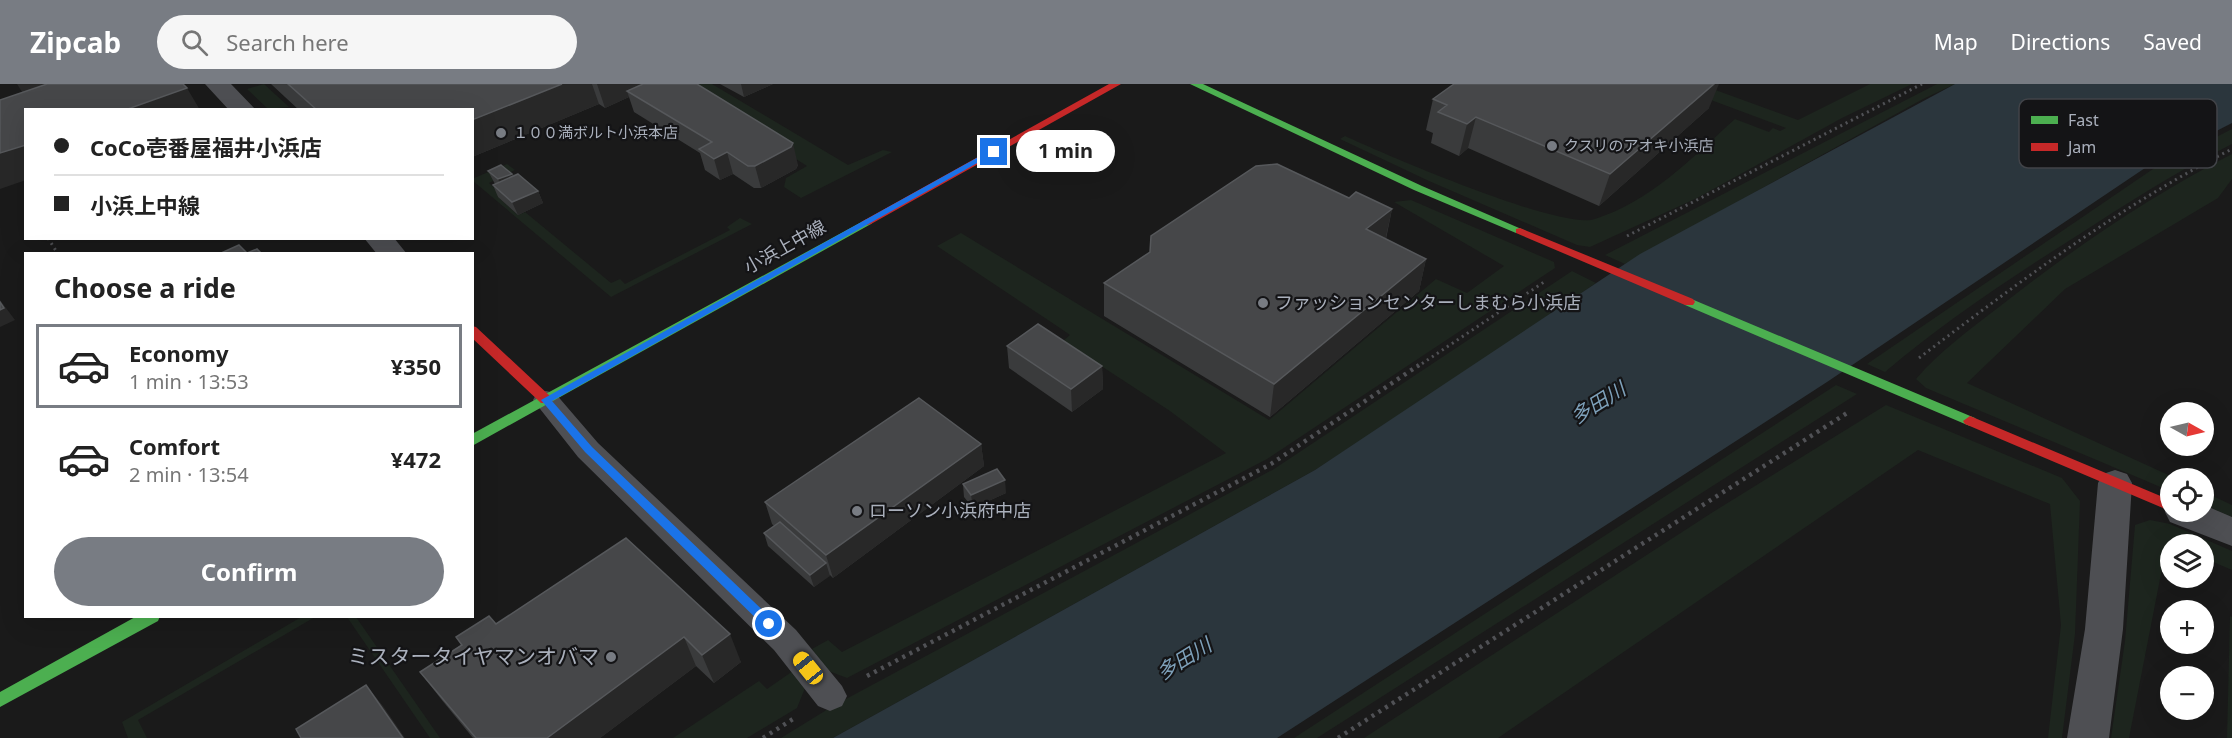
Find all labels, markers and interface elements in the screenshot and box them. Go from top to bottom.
search box [157,15,577,69]
text: Zipcab [30,23,121,61]
icon: search [178,26,211,59]
text: Search here [226,27,349,57]
text: Map [1934,28,1978,56]
text: Directions [2011,28,2110,56]
text: Saved [2143,28,2202,56]
legend [2019,99,2217,168]
text: Fast [2068,109,2099,131]
place label: １００満ボルト小浜本店 [513,122,678,142]
marker: １００満ボルト小浜本店 [494,126,508,140]
callout: 1 min [1015,131,1114,173]
text: CoCo壱番屋福井小浜店 [90,132,322,162]
place label: クスリのアオキ小浜店 [1564,135,1714,155]
text: Jam [2066,136,2096,158]
text: 1 min [1038,137,1093,164]
route end [980,138,1007,165]
marker: クスリのアオキ小浜店 [1545,139,1559,153]
text: 小浜上中線 [90,190,200,220]
street label: 小浜上中線 [739,214,830,278]
text: Choose a ride [54,269,236,306]
place label: ファッションセンターしまむら小浜店 [1275,290,1581,314]
marker: ファッションセンターしまむら小浜店 [1256,296,1270,310]
text: Economy [129,338,228,368]
icon: car [57,339,111,393]
text: ¥350 [391,351,441,381]
text: 1 min · 13:53 [129,368,249,395]
water label: 多田川 [1565,374,1632,430]
north arrow [2160,402,2214,456]
map controls [2160,402,2214,720]
text: Comfort [129,431,220,461]
icon: car [57,432,111,486]
text: ¥472 [391,444,441,474]
text: 2 min · 13:54 [129,461,249,488]
button: locate [2160,468,2214,522]
place label: ローソン小浜府中店 [869,498,1031,522]
marker: ローソン小浜府中店 [850,504,864,518]
button: layers [2160,534,2214,588]
button: Confirm [54,537,444,606]
button: + [2160,600,2214,654]
route start [755,610,782,637]
water label: 多田川 [1151,630,1218,686]
place label: ミスタータイヤマンオバマ [348,642,599,670]
car [790,648,826,688]
marker: ミスタータイヤマンオバマ [604,650,618,664]
button: − [2160,666,2214,720]

